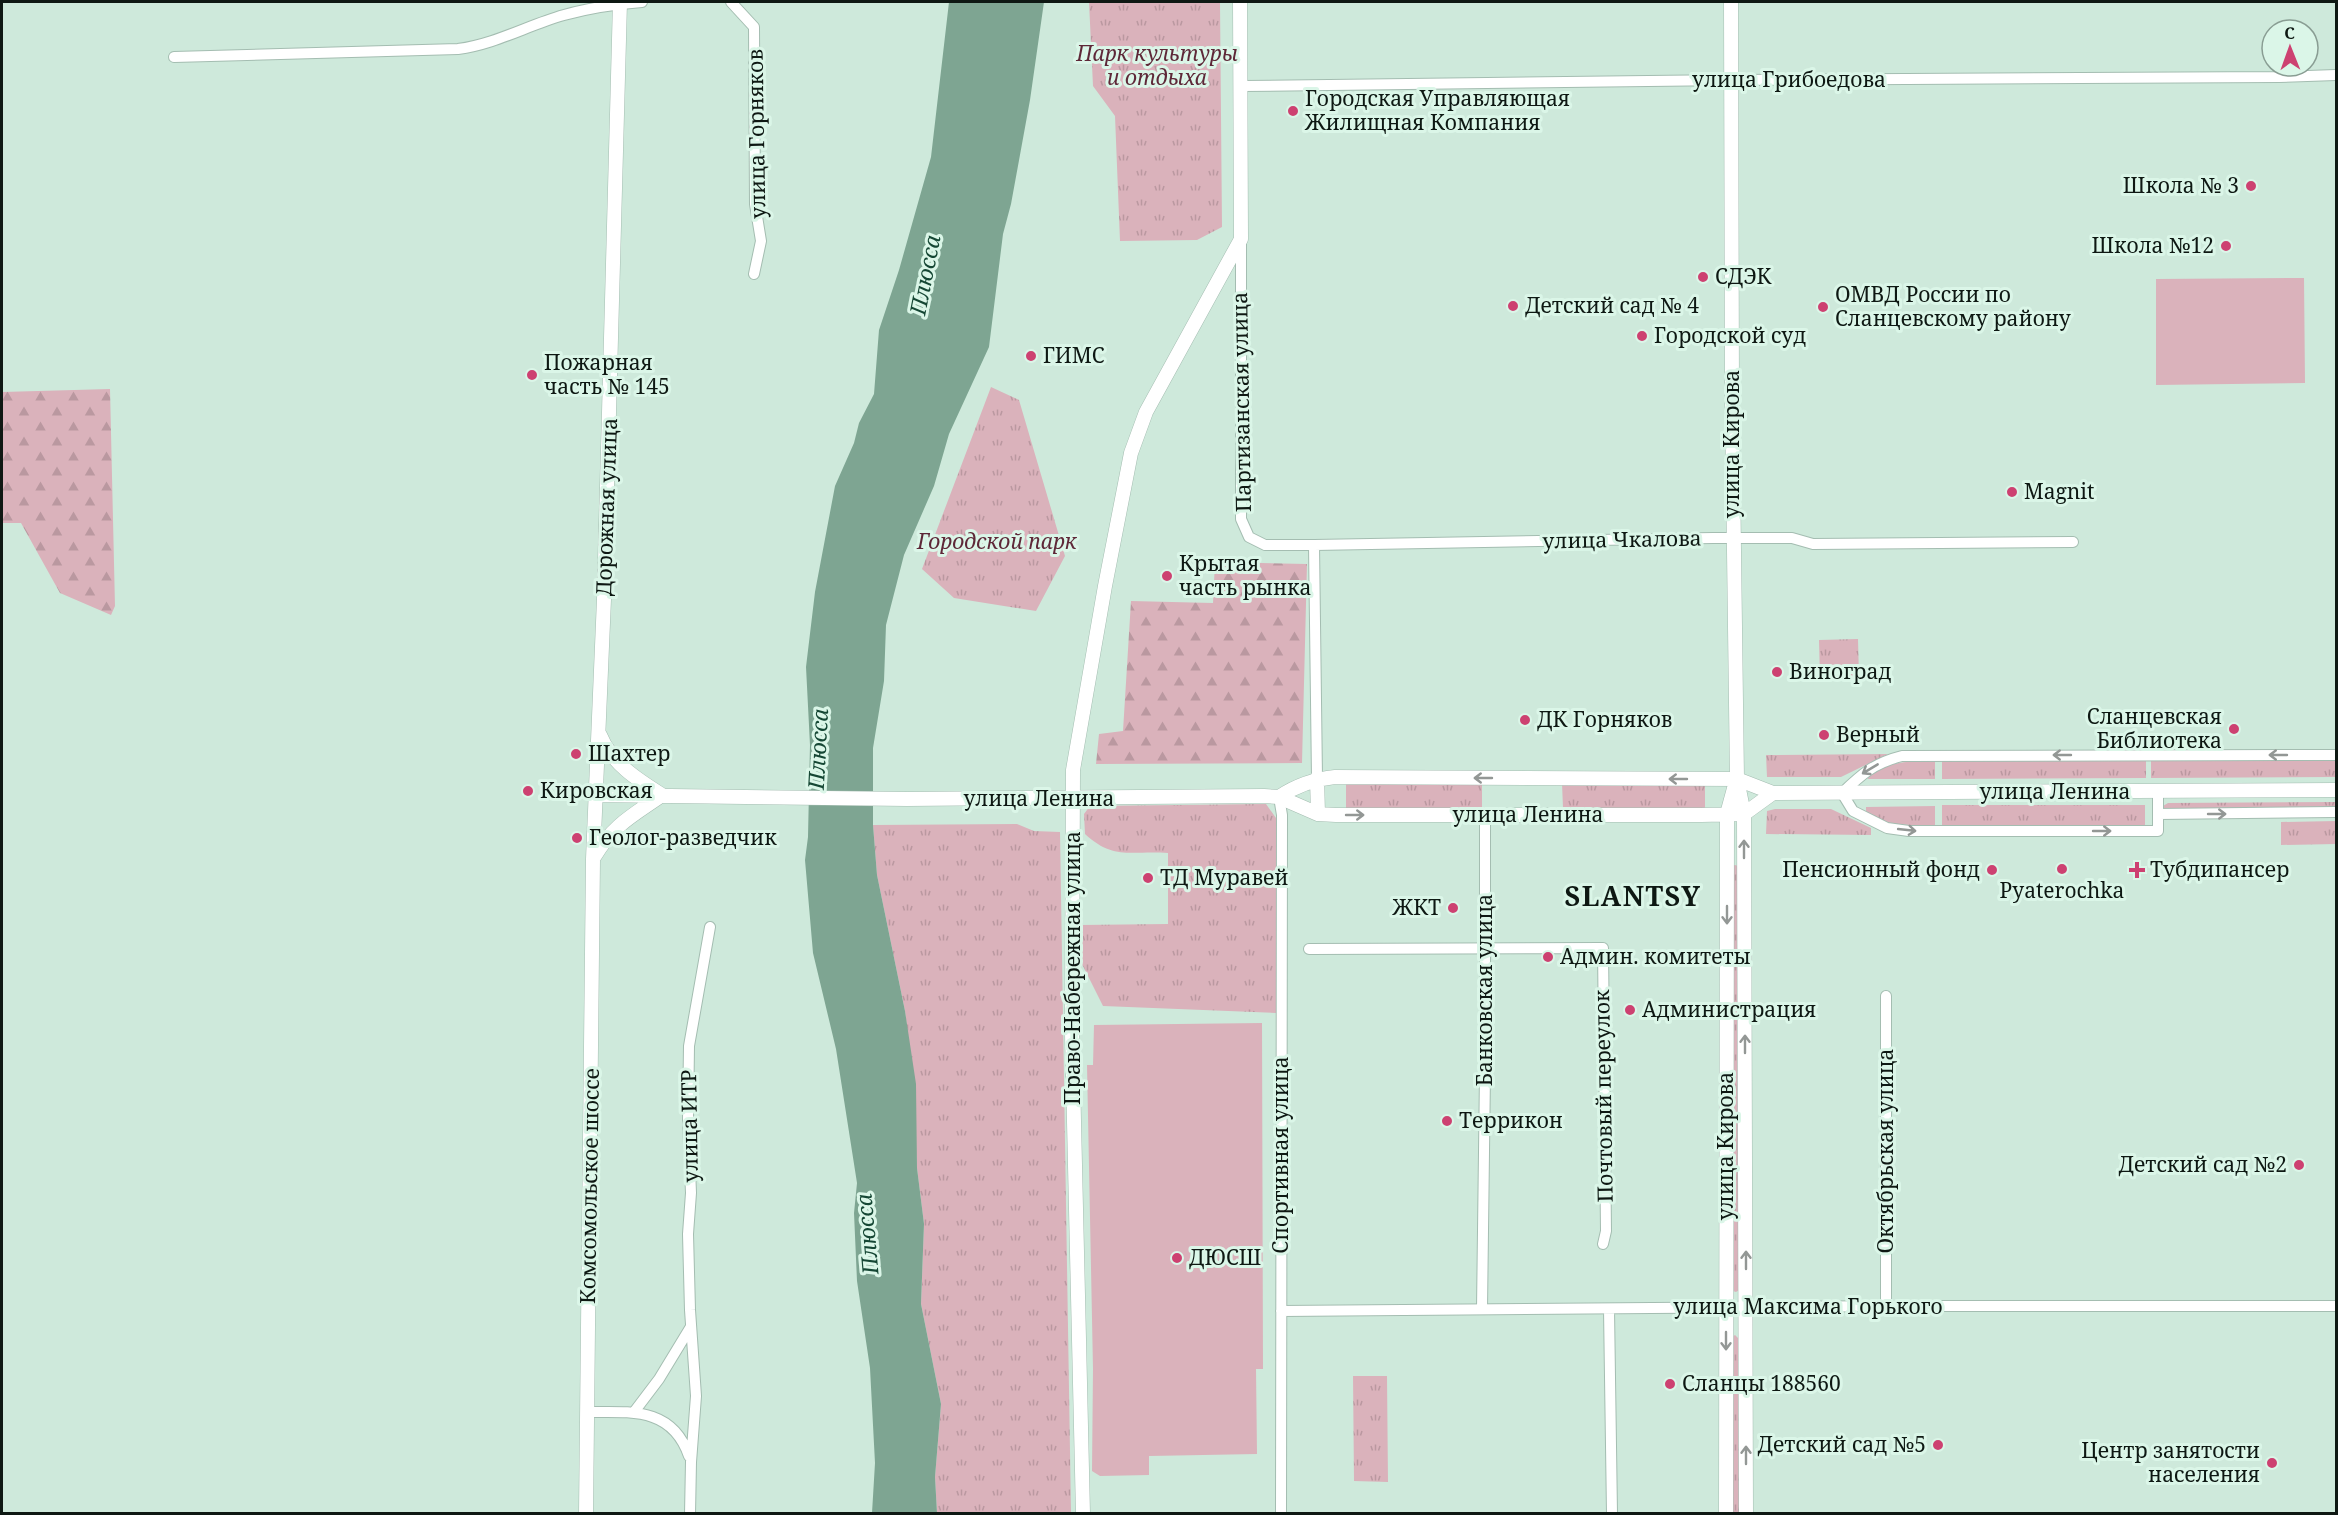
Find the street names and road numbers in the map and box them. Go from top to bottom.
street label: улица Горняков [741,49,771,219]
street label: улица Грибоедова [1692,65,1886,93]
street label: Партизанская улица [1225,292,1257,512]
street label: улица Кирова [1717,370,1745,518]
street label: Дорожная улица [589,417,623,597]
street label: улица Чкалова [1542,524,1702,554]
street label: улица Ленина [1979,777,2131,805]
street label: улица Ленина [963,784,1115,812]
street label: улица Ленина [1452,800,1604,828]
street label: Право-Набережная улица [1058,831,1086,1105]
street label: Банковская улица [1470,894,1498,1086]
street label: Почтовый переулок [1587,989,1619,1203]
street label: Октябрьская улица [1871,1049,1899,1253]
street label: Спортивная улица [1266,1056,1294,1254]
street label: Комсомольское шоссе [573,1068,605,1304]
street label: улица ИТР [674,1069,704,1183]
street label: улица Кирова [1711,1072,1739,1220]
street label: улица Максима Горького [1673,1292,1943,1320]

